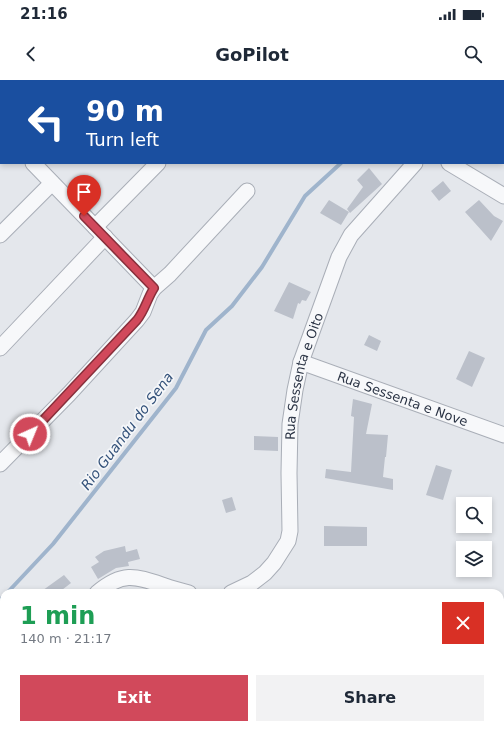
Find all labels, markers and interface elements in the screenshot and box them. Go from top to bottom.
text: 21:16 [20,5,68,23]
icon: back [20,43,42,65]
icon: search [462,43,484,65]
text: GoPilot [215,44,289,65]
text: 90 m [86,95,164,128]
icon: left [20,96,72,148]
text: Turn left [86,129,159,150]
pin [67,175,101,216]
icon: arrive [73,181,95,203]
street label: Rua Sessenta e Oito [283,311,326,440]
water label: Rio Guandu do Sena [78,369,176,493]
street label: Rua Sessenta e Nove [335,369,470,429]
position arrow [9,413,51,455]
map controls [456,497,492,577]
button: search [456,497,492,533]
button: layers [456,541,492,577]
text: 1 min [20,602,95,630]
button: close [442,602,484,644]
text: 140 m · 21:17 [20,631,111,646]
button: Exit [20,675,248,721]
button: Share [256,675,484,721]

